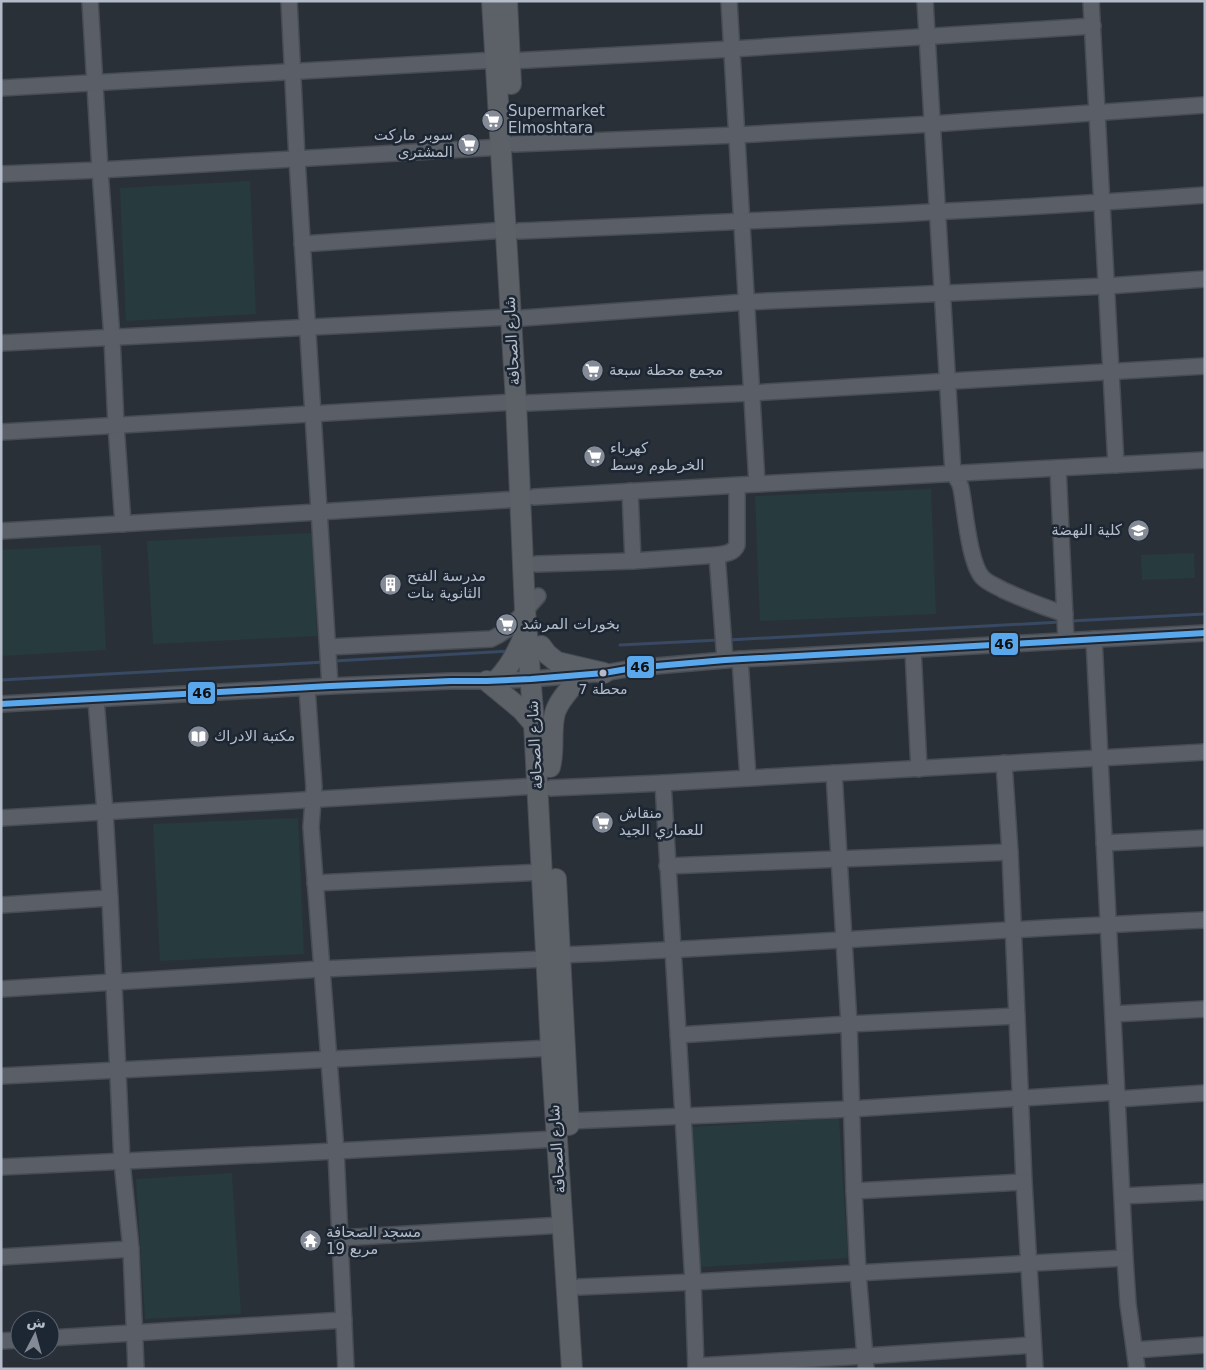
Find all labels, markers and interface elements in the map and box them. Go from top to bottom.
place label: Supermarket Elmoshtara [508,102,605,137]
supermarket icon: Supermarket Elmoshtara [480,108,504,132]
place label: سوبر ماركت المشترى [374,126,453,161]
supermarket icon: سوبر ماركت المشترى [457,132,481,156]
street label: شارع الصحافة [501,296,523,386]
supermarket icon: مجمع محطة سبعة [581,358,605,382]
place label: مجمع محطة سبعة [609,361,723,379]
place label: كهرباء الخرطوم وسط [610,439,705,474]
supermarket icon: كهرباء الخرطوم وسط [582,445,606,469]
school or university icon: كلية النهضة [1126,518,1150,542]
place label: كلية النهضة [1051,521,1123,539]
place label: مدرسة الفتح الثانوية بنات [407,567,486,602]
building icon: مدرسة الفتح الثانوية بنات [379,573,403,597]
supermarket icon: بخورات المرشد [494,612,518,636]
place label: بخورات المرشد [522,615,620,633]
line badge: 46 [990,632,1019,656]
text: 46 [994,636,1014,652]
line badge: 46 [626,655,655,679]
text: 46 [630,659,650,675]
marker: محطة 7 [598,668,608,678]
line badge: 46 [187,681,216,705]
place label: محطة 7 [579,681,627,697]
text: 46 [192,685,212,701]
street label: شارع الصحافة [524,700,546,790]
library icon: مكتبة الادراك [186,724,210,748]
place label: مكتبة الادراك [214,727,295,745]
place label: منقاش للعماري الجيد [619,804,704,840]
supermarket icon: منقاش للعماري الجيد [591,810,615,834]
street label: شارع الصحافة [545,1104,569,1194]
place label: مسجد الصحافة مربع 19 [326,1223,421,1258]
temple icon: مسجد الصحافة مربع 19 [298,1229,322,1253]
north arrow [10,1310,60,1360]
text: ش [26,1313,47,1331]

